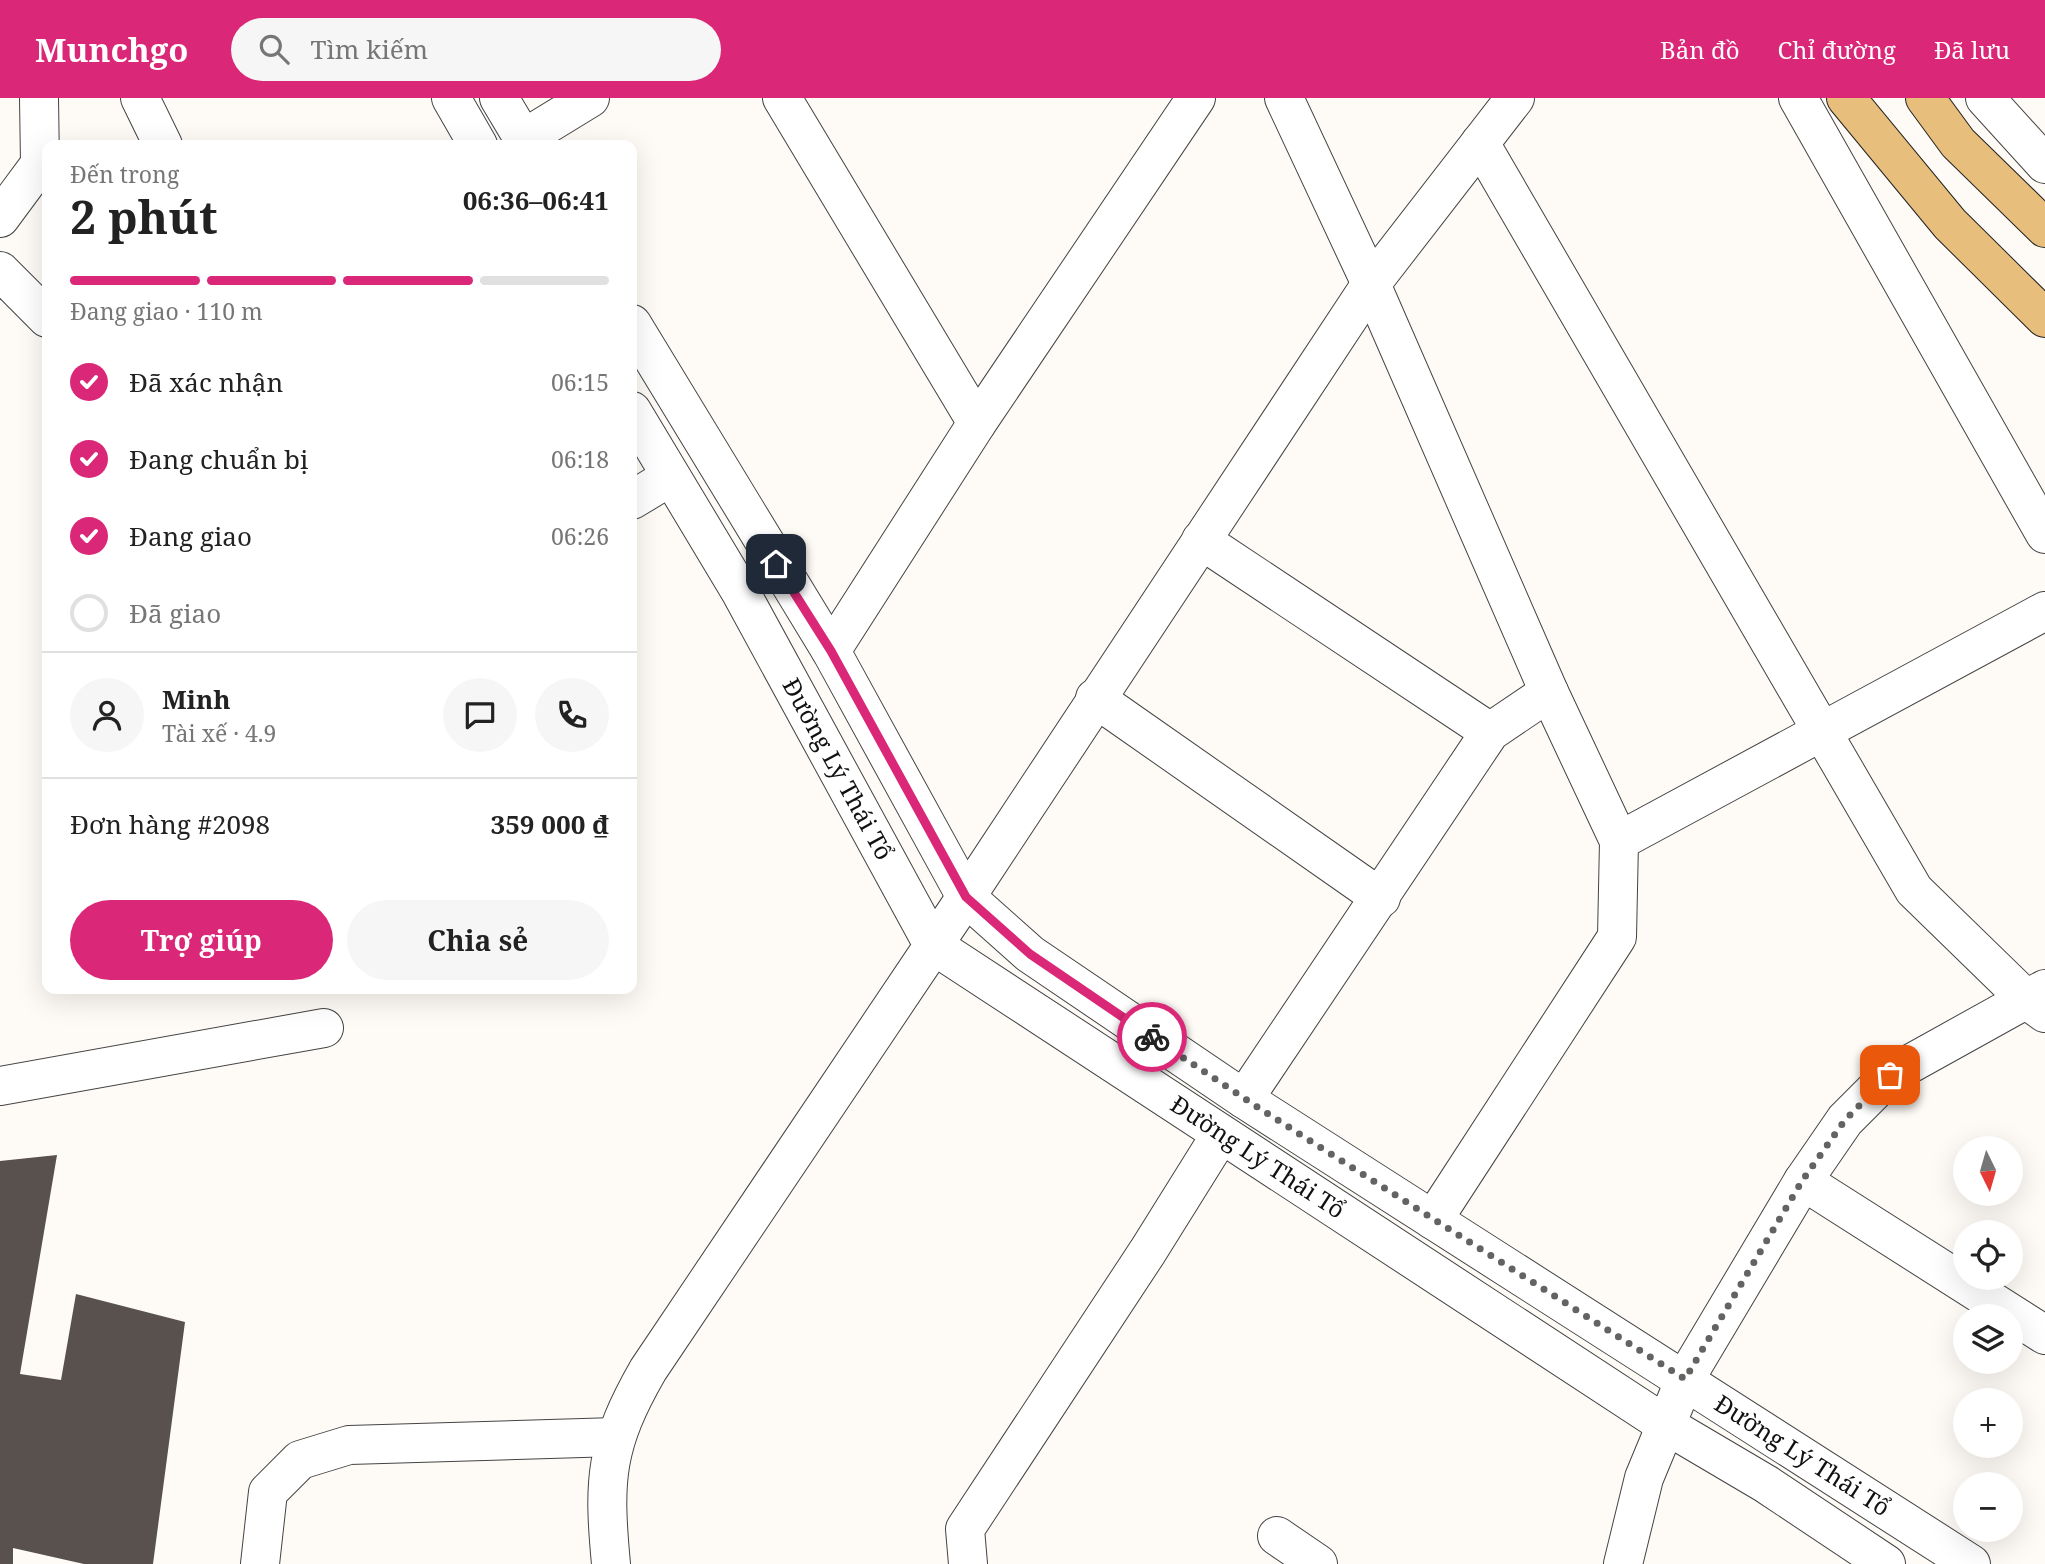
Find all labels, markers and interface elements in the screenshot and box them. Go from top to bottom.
search box [231,18,721,81]
text: Munchgo [35,27,189,72]
icon: search [255,30,293,68]
text: Tìm kiếm [311,31,428,67]
text: Bản đồ [1660,33,1740,66]
text: Chỉ đường [1778,33,1896,66]
text: Đã lưu [1934,33,2010,66]
text: Đến trong [70,158,179,190]
text: 06:36–06:41 [463,182,609,218]
text: 2 phút [70,185,218,247]
text: Đang giao · 110 m [70,295,263,327]
icon: check [70,363,108,401]
text: Đã xác nhận [129,364,283,400]
text: 06:15 [551,366,609,398]
icon: check [70,440,108,478]
text: Đang chuẩn bị [129,441,308,477]
text: 06:18 [551,443,609,475]
icon: check [70,517,108,555]
text: Đang giao [129,518,252,554]
text: 06:26 [551,520,609,552]
pin [746,534,806,594]
icon: home [757,545,795,583]
text: Đã giao [129,595,221,631]
street label: Đường Lý Thái Tổ [776,672,901,865]
button: person [70,678,144,752]
button: chat [443,678,517,752]
button: phone [535,678,609,752]
text: Minh [162,681,231,717]
text: Tài xế · 4.9 [162,717,276,749]
text: Đơn hàng #2098 [70,806,270,842]
text: 359 000 ₫ [490,806,609,842]
button: Trợ giúp [70,900,333,980]
button: Chia sẻ [347,900,609,980]
courier [1117,1002,1187,1072]
icon: bike [1133,1018,1171,1056]
pin [1860,1045,1920,1105]
icon: bag [1871,1056,1909,1094]
street label: Đường Lý Thái Tổ [1165,1087,1352,1225]
north arrow [1953,1136,2023,1206]
map controls [1953,1136,2023,1542]
button: locate [1953,1220,2023,1290]
button: layers [1953,1304,2023,1374]
street label: Đường Lý Thái Tổ [1709,1386,1897,1523]
button: + [1953,1388,2023,1458]
button: − [1953,1472,2023,1542]

